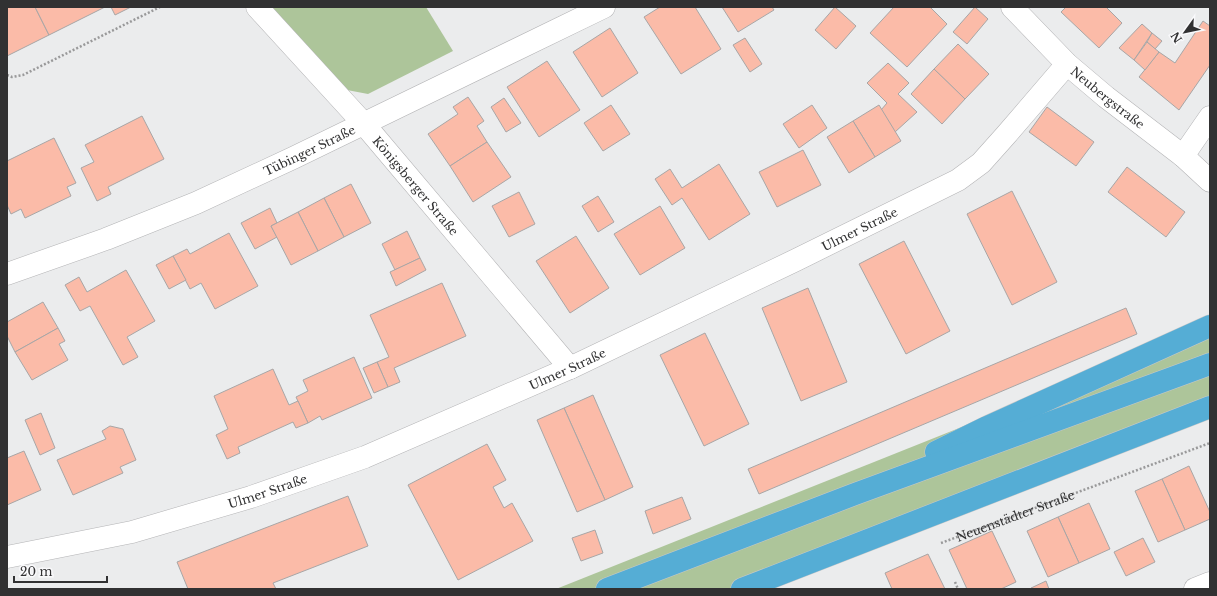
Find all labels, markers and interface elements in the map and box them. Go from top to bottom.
north arrow [1165,12,1205,52]
text: N [1168,29,1185,46]
street label: Neubergstraße [1068,63,1148,132]
street label: Tübinger Straße [261,121,358,178]
street label: Königsberger Straße [370,133,462,238]
street label: Ulmer Straße [819,204,900,254]
street label: Ulmer Straße [527,345,608,392]
street label: Ulmer Straße [226,470,309,511]
street label: Neuenstädter Straße [954,487,1077,544]
scale bar [14,558,107,584]
text: 20 m [20,564,52,579]

